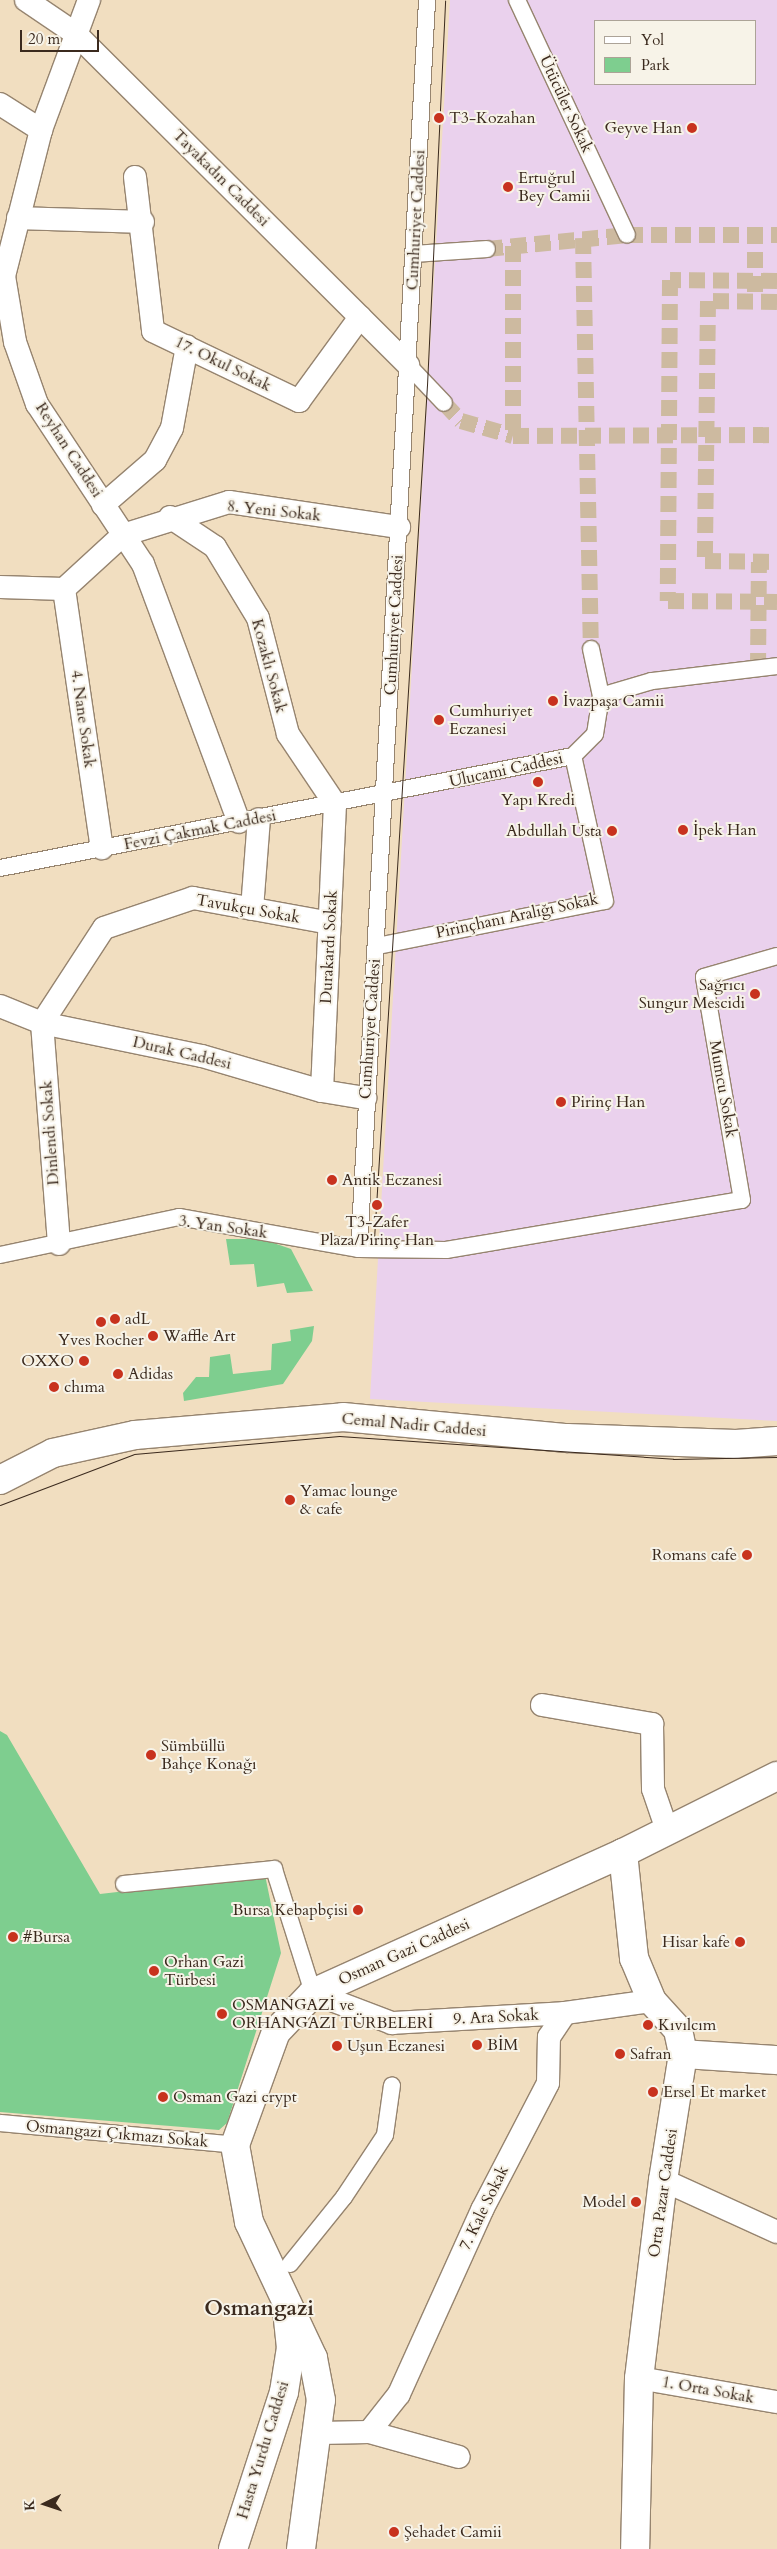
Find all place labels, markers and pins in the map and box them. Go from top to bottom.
place label: T3-Kozahan [449,108,535,128]
marker: T3-Kozahan [433,112,445,124]
place label: Geyve Han [605,118,682,138]
marker: Geyve Han [686,122,698,134]
place label: Ertuğrul Bey Camii [518,168,591,206]
marker: Ertuğrul Bey Camii [502,181,514,193]
place label: İvazpaşa Camii [563,691,664,711]
marker: İvazpaşa Camii [547,695,559,707]
place label: Cumhuriyet Eczanesi [449,701,532,739]
marker: Cumhuriyet Eczanesi [433,714,445,726]
marker: Yapı Kredi [532,776,544,788]
place label: Yapı Kredi [501,790,575,810]
place label: İpek Han [693,820,756,840]
place label: Abdullah Usta [506,821,602,841]
marker: İpek Han [677,824,689,836]
marker: Abdullah Usta [606,825,618,837]
place label: Sağrıcı Sungur Mescidi [639,975,745,1013]
marker: Sağrıcı Sungur Mescidi [749,988,761,1000]
place label: Pirinç Han [571,1092,645,1112]
marker: Pirinç Han [555,1096,567,1108]
place label: Antik Eczanesi [342,1170,442,1190]
marker: Antik Eczanesi [326,1174,338,1186]
marker: T3-Zafer Plaza/Pirinç Han [371,1199,383,1211]
place label: T3-Zafer Plaza/Pirinç Han [320,1212,434,1250]
place label: adL [125,1309,150,1329]
marker: adL [109,1313,121,1325]
marker: Yves Rocher [95,1316,107,1328]
place label: Waffle Art [163,1326,235,1346]
place label: Yves Rocher [58,1330,144,1350]
marker: Waffle Art [147,1330,159,1342]
place label: OXXO [21,1351,74,1371]
marker: OXXO [78,1355,90,1367]
place label: Adidas [128,1364,173,1384]
marker: Adidas [112,1368,124,1380]
place label: chıma [64,1377,105,1397]
marker: chıma [48,1381,60,1393]
place label: Yamac lounge & cafe [300,1481,398,1519]
marker: Yamac lounge & cafe [284,1494,296,1506]
place label: Romans cafe [652,1545,737,1565]
marker: Romans cafe [741,1549,753,1561]
place label: Sümbüllü Bahçe Konağı [161,1736,256,1774]
marker: Sümbüllü Bahçe Konağı [145,1749,157,1761]
place label: Bursa Kebapbçisi [233,1900,348,1920]
marker: Bursa Kebapbçisi [352,1904,364,1916]
place label: #Bursa [23,1927,70,1947]
marker: #Bursa [7,1931,19,1943]
place label: Hisar kafe [662,1932,730,1952]
marker: Hisar kafe [734,1936,746,1948]
place label: Orhan Gazi Türbesi [164,1952,244,1990]
marker: Orhan Gazi Türbesi [148,1965,160,1977]
place label: OSMANGAZİ ve ORHANGAZI TÜRBELERİ [232,1995,433,2033]
marker: OSMANGAZİ ve ORHANGAZI TÜRBELERİ [216,2008,228,2020]
place label: Kıvılcım [658,2015,716,2035]
marker: Kıvılcım [642,2019,654,2031]
place label: BİM [487,2035,518,2055]
place label: Uşun Eczanesi [347,2036,445,2056]
marker: BİM [471,2039,483,2051]
marker: Uşun Eczanesi [331,2040,343,2052]
place label: Safran [630,2044,672,2064]
marker: Safran [614,2048,626,2060]
place label: Ersel Et market [663,2082,766,2102]
marker: Ersel Et market [647,2086,659,2098]
place label: Osman Gazi crypt [173,2087,297,2107]
marker: Osman Gazi crypt [157,2091,169,2103]
place label: Model [582,2192,626,2212]
marker: Model [630,2196,642,2208]
place label: Şehadet Camii [404,2522,502,2542]
marker: Şehadet Camii [388,2526,400,2538]

